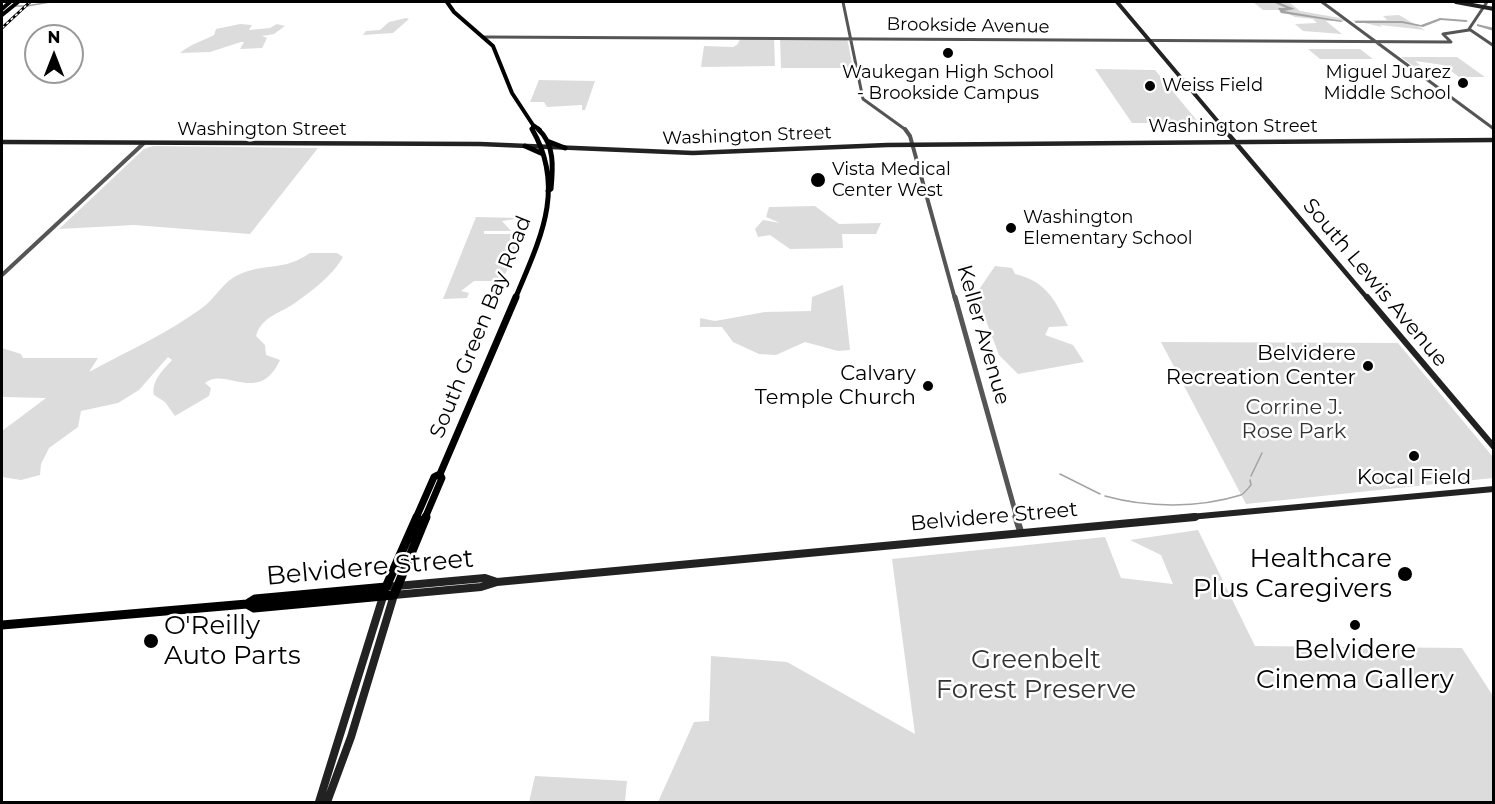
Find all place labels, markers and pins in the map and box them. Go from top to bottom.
marker: Waukegan High School - Brookside Campus [941,46,955,60]
place label: Waukegan High School - Brookside Campus [842,62,1054,104]
place label: Miguel Juarez Middle School [1323,62,1451,104]
place label: Weiss Field [1162,75,1263,97]
marker: Miguel Juarez Middle School [1456,76,1470,90]
marker: Weiss Field [1143,79,1157,93]
place label: Vista Medical Center West [832,159,951,201]
marker: Vista Medical Center West [809,171,827,189]
place label: Washington Elementary School [1023,207,1193,250]
marker: Washington Elementary School [1004,221,1018,235]
place label: Belvidere Recreation Center [1166,341,1356,391]
marker: Belvidere Recreation Center [1361,359,1375,373]
place label: Calvary Temple Church [755,361,916,411]
marker: Calvary Temple Church [921,379,935,393]
marker: Kocal Field [1407,449,1421,463]
place label: Kocal Field [1357,465,1471,491]
place label: Healthcare Plus Caregivers [1193,543,1392,604]
marker: Healthcare Plus Caregivers [1396,565,1414,583]
place label: O'Reilly Auto Parts [164,610,301,672]
marker: Belvidere Cinema Gallery [1348,618,1362,632]
marker: O'Reilly Auto Parts [142,632,160,650]
place label: Belvidere Cinema Gallery [1256,634,1454,696]

